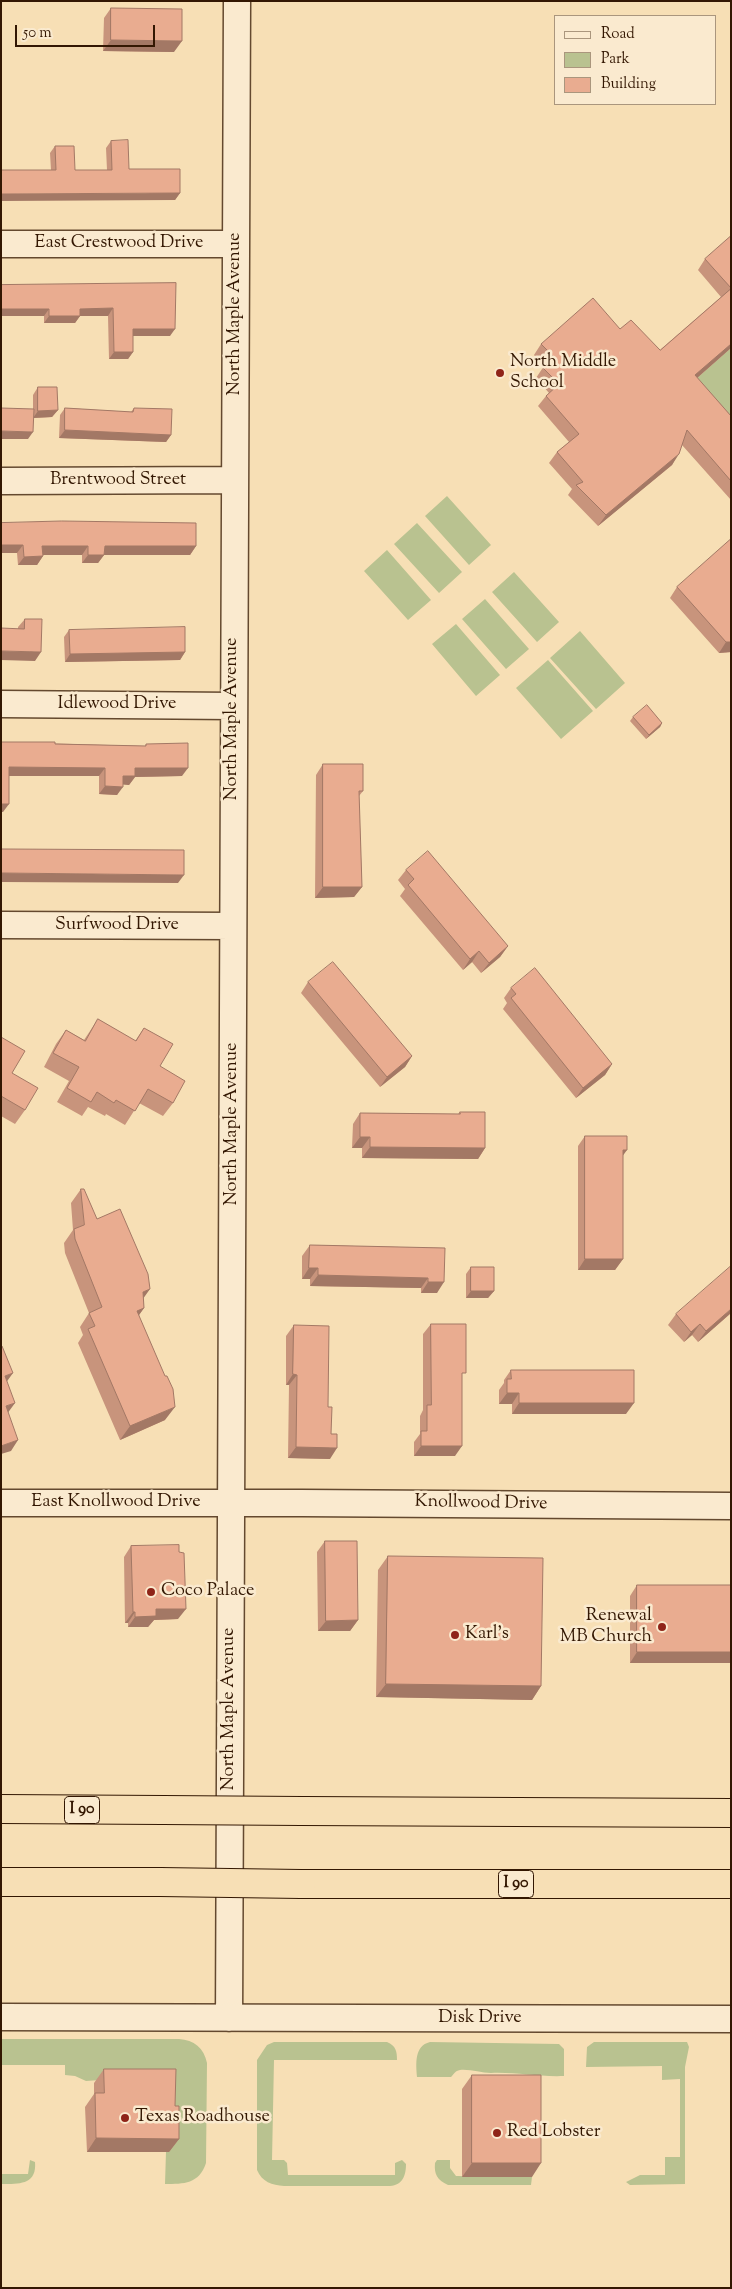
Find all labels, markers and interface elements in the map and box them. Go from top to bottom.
scale bar [18,15,158,47]
legend [554,15,717,105]
text: 50 m [23,23,52,44]
text: Road [601,24,635,45]
text: Park [601,49,630,70]
text: Building [601,74,656,95]
street label: North Maple Avenue [225,232,247,396]
street label: East Crestwood Drive [35,233,203,255]
place label: North Middle School [510,352,616,394]
marker: North Middle School [494,367,506,379]
street label: Brentwood Street [50,470,186,492]
street label: North Maple Avenue [222,637,244,801]
street label: Idlewood Drive [58,694,176,716]
street label: Surfwood Drive [55,915,179,937]
street label: North Maple Avenue [222,1042,244,1206]
street label: East Knollwood Drive [31,1492,201,1514]
street label: Knollwood Drive [414,1492,548,1516]
place label: Coco Palace [161,1581,254,1603]
marker: Coco Palace [145,1586,157,1598]
place label: Renewal MB Church [560,1606,652,1648]
marker: Renewal MB Church [656,1621,668,1633]
place label: Karl's [465,1624,509,1646]
street label: North Maple Avenue [219,1627,241,1791]
marker: Karl's [449,1629,461,1641]
road number: I 90 [64,1796,100,1824]
road number: I 90 [498,1870,534,1898]
street label: Disk Drive [438,2008,522,2030]
place label: Texas Roadhouse [135,2107,270,2129]
marker: Texas Roadhouse [119,2112,131,2124]
place label: Red Lobster [507,2122,601,2144]
marker: Red Lobster [491,2127,503,2139]

